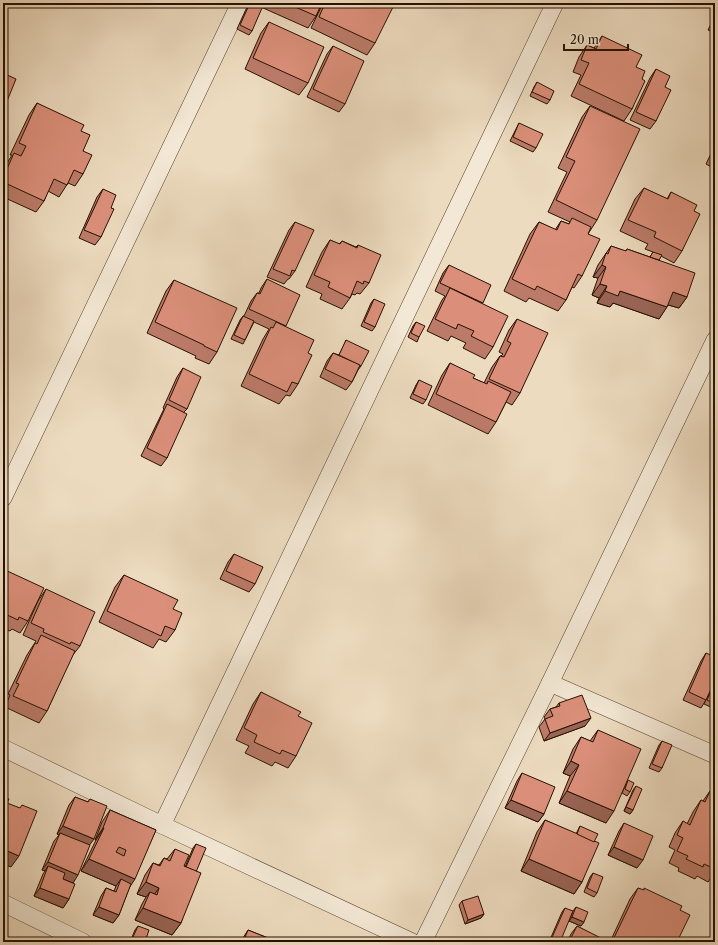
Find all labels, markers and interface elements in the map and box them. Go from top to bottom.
scale bar [564,26,628,52]
text: 20 m [570,32,599,47]

